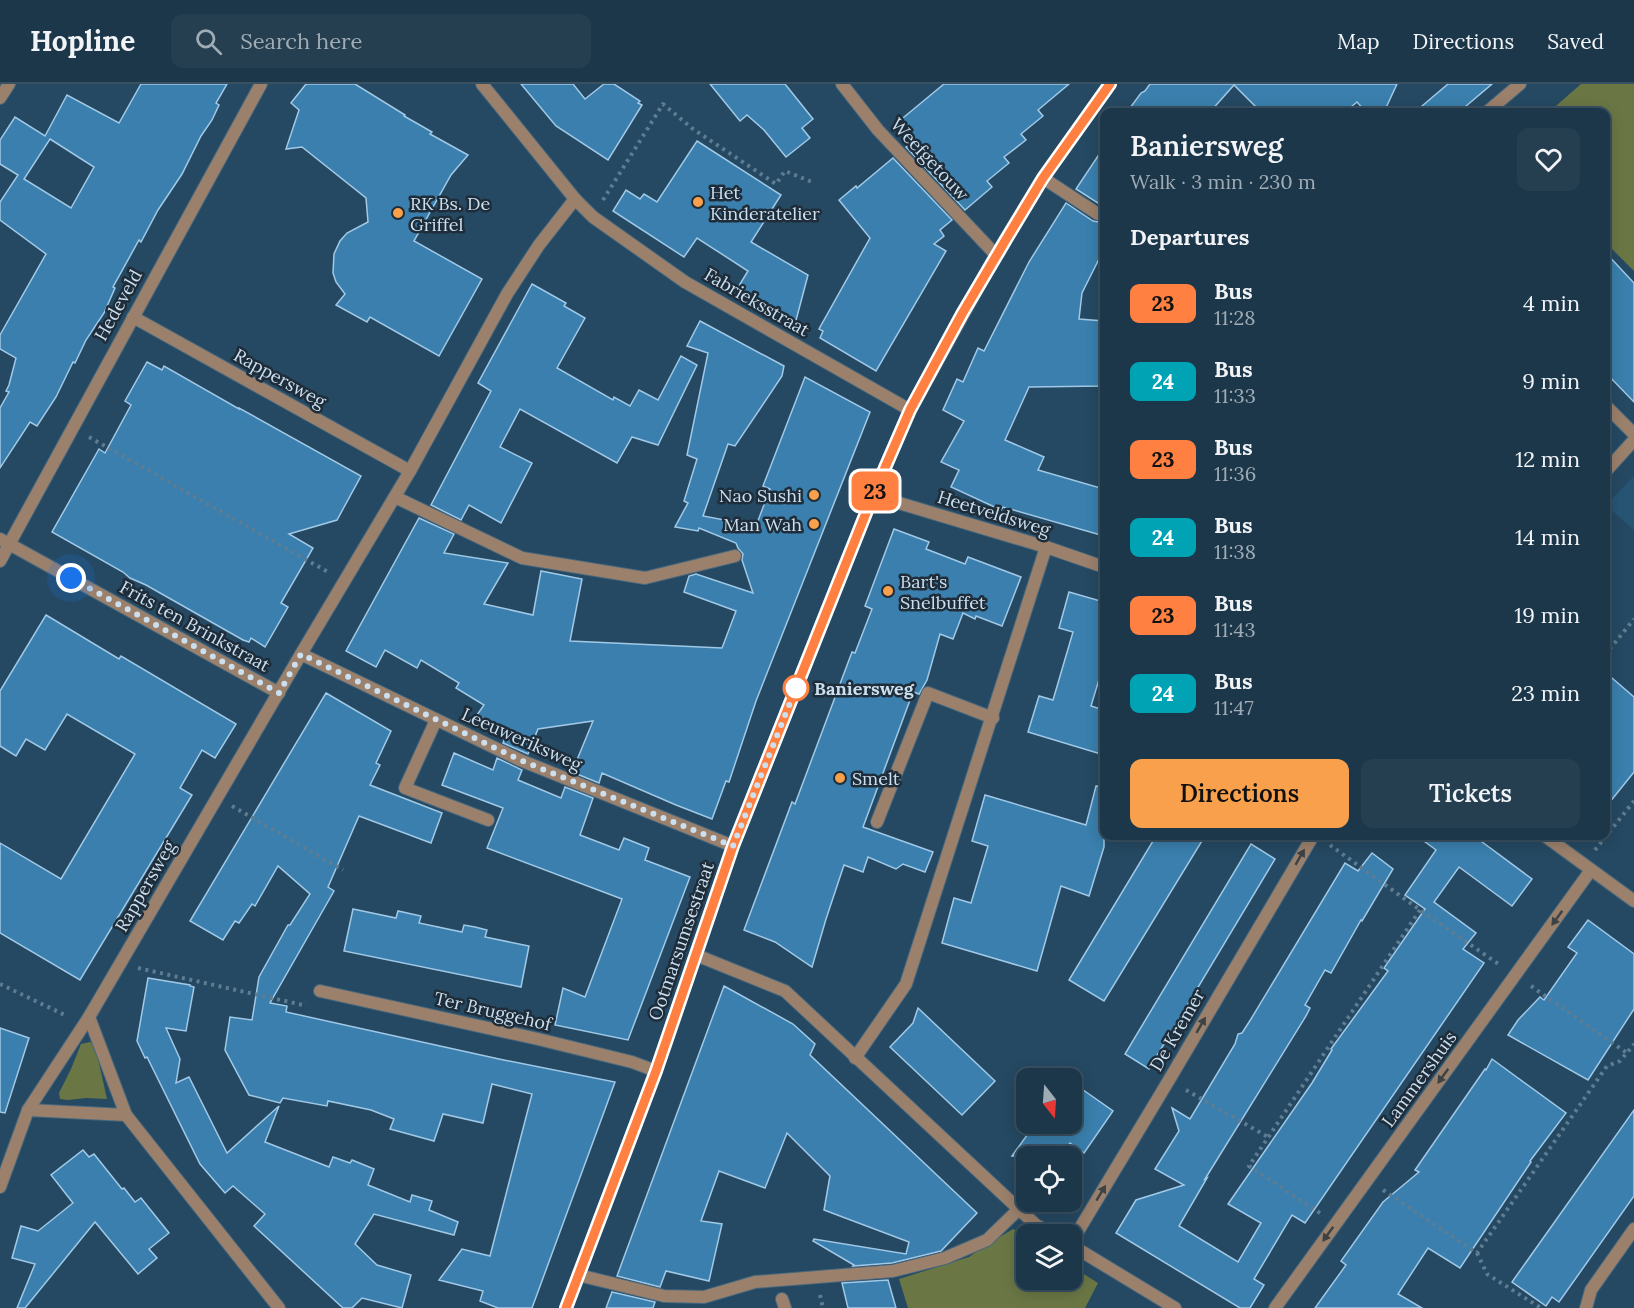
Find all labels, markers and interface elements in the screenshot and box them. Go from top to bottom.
search box [171,14,591,68]
text: Hopline [30,23,135,59]
icon: search [192,25,225,58]
text: Search here [240,27,362,55]
text: Map [1337,28,1380,55]
text: Directions [1413,28,1514,55]
text: Saved [1547,28,1604,55]
street label: Weefgetouw [886,113,974,206]
text: Baniersweg [1130,128,1283,164]
button: heart [1517,128,1580,191]
text: Walk · 3 min · 230 m [1130,169,1316,194]
place label: Het Kinderatelier [710,181,820,225]
place label: RK Bs. De Griffel [410,192,490,236]
marker: Het Kinderatelier [691,195,705,209]
marker: RK Bs. De Griffel [391,206,405,220]
text: Departures [1130,223,1249,251]
street label: Fabrieksstraat [700,263,814,341]
street label: Hedeveld [89,265,147,345]
text: Bus [1214,277,1253,305]
text: 4 min [1523,289,1580,317]
text: 23 [1152,290,1174,317]
text: 11:28 [1214,305,1256,330]
street label: Rappersweg [230,343,331,413]
text: Bus [1214,355,1253,383]
text: 9 min [1522,367,1580,395]
text: 24 [1152,368,1174,395]
text: 11:33 [1214,383,1256,408]
text: Bus [1214,433,1253,461]
text: 12 min [1515,445,1580,473]
text: 23 [1152,446,1174,473]
text: 11:36 [1214,461,1256,486]
line badge: 23 [848,472,902,510]
text: 23 [864,478,886,505]
place label: Nao Sushi [719,484,802,507]
street label: Heetveldsweg [935,485,1054,541]
marker: Nao Sushi [807,488,821,502]
text: Bus [1214,511,1253,539]
place label: Man Wah [723,513,802,536]
marker: Man Wah [807,517,821,531]
text: 14 min [1515,523,1580,551]
text: 24 [1152,524,1174,551]
text: 11:38 [1214,539,1256,564]
your location [56,563,86,593]
place label: Bart's Snelbuffet [900,570,986,614]
street label: Frits ten Brinkstraat [116,575,274,677]
marker: Bart's Snelbuffet [881,584,895,598]
text: Bus [1214,589,1253,617]
text: 19 min [1514,601,1580,629]
text: 23 [1152,602,1174,629]
text: 11:43 [1214,617,1256,642]
text: Bus [1214,667,1253,695]
marker: Baniersweg [783,675,809,701]
place label: Baniersweg [814,677,915,700]
text: 23 min [1511,679,1580,707]
text: 24 [1152,680,1174,707]
text: 11:47 [1214,695,1254,720]
street label: Leeuweriksweg [458,702,587,776]
button: Directions [1130,759,1349,828]
button: Tickets [1361,759,1580,828]
place label: Smelt [852,767,900,790]
marker: Smelt [833,771,847,785]
street label: Rappersweg [110,835,181,936]
one-way arrow [1295,849,1306,865]
street label: Ootmarsumsestraat [643,859,719,1023]
one-way arrow [1552,910,1563,926]
street label: De Kremer [1144,985,1210,1075]
street label: Ter Bruggehof [432,986,556,1036]
one-way arrow [1196,1017,1207,1033]
street label: Lammershuis [1376,1026,1462,1132]
north arrow [1016,1068,1082,1134]
map controls [1016,1068,1082,1290]
one-way arrow [1437,1068,1449,1084]
button: locate [1016,1146,1082,1212]
one-way arrow [1096,1185,1107,1201]
button: layers [1016,1224,1082,1290]
one-way arrow [1322,1225,1334,1241]

